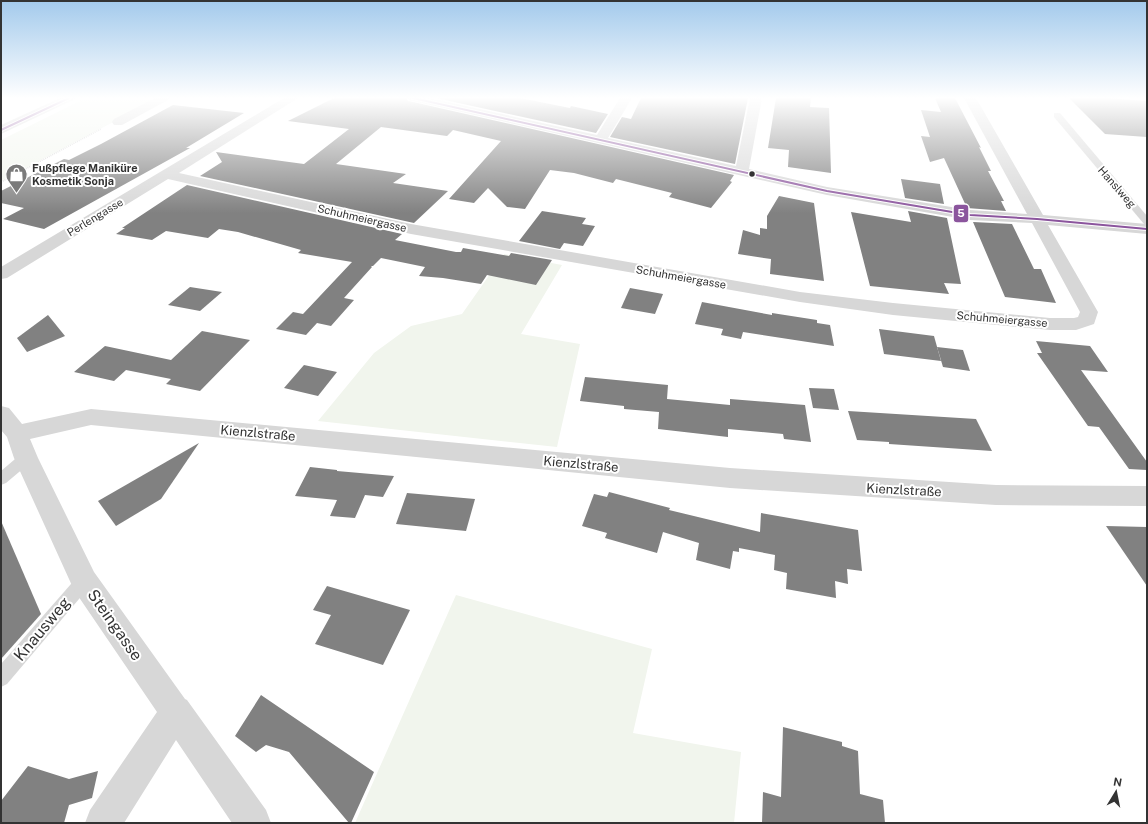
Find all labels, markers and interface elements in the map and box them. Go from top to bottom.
shop icon: Fußpflege Maniküre Kosmetik Sonja [4,161,30,194]
place label: Fußpflege Maniküre Kosmetik Sonja [32,162,138,187]
street label: Hanslweg [1096,164,1138,210]
unlabelled marker [747,169,757,179]
street label: Perlengasse [65,196,125,238]
street label: Schuhmeiergasse [316,202,408,234]
line badge: 5 [953,204,969,223]
text: 5 [957,207,965,219]
street label: Schuhmeiergasse [635,263,727,291]
street label: Schuhmeiergasse [956,309,1048,329]
street label: Kienzlstraße [220,422,296,444]
street label: Kienzlstraße [543,453,619,475]
street label: Kienzlstraße [866,481,942,499]
street label: Steingasse [84,586,146,664]
street label: Knausweg [10,593,74,665]
north arrow [1096,772,1136,812]
text: N [1112,775,1123,789]

